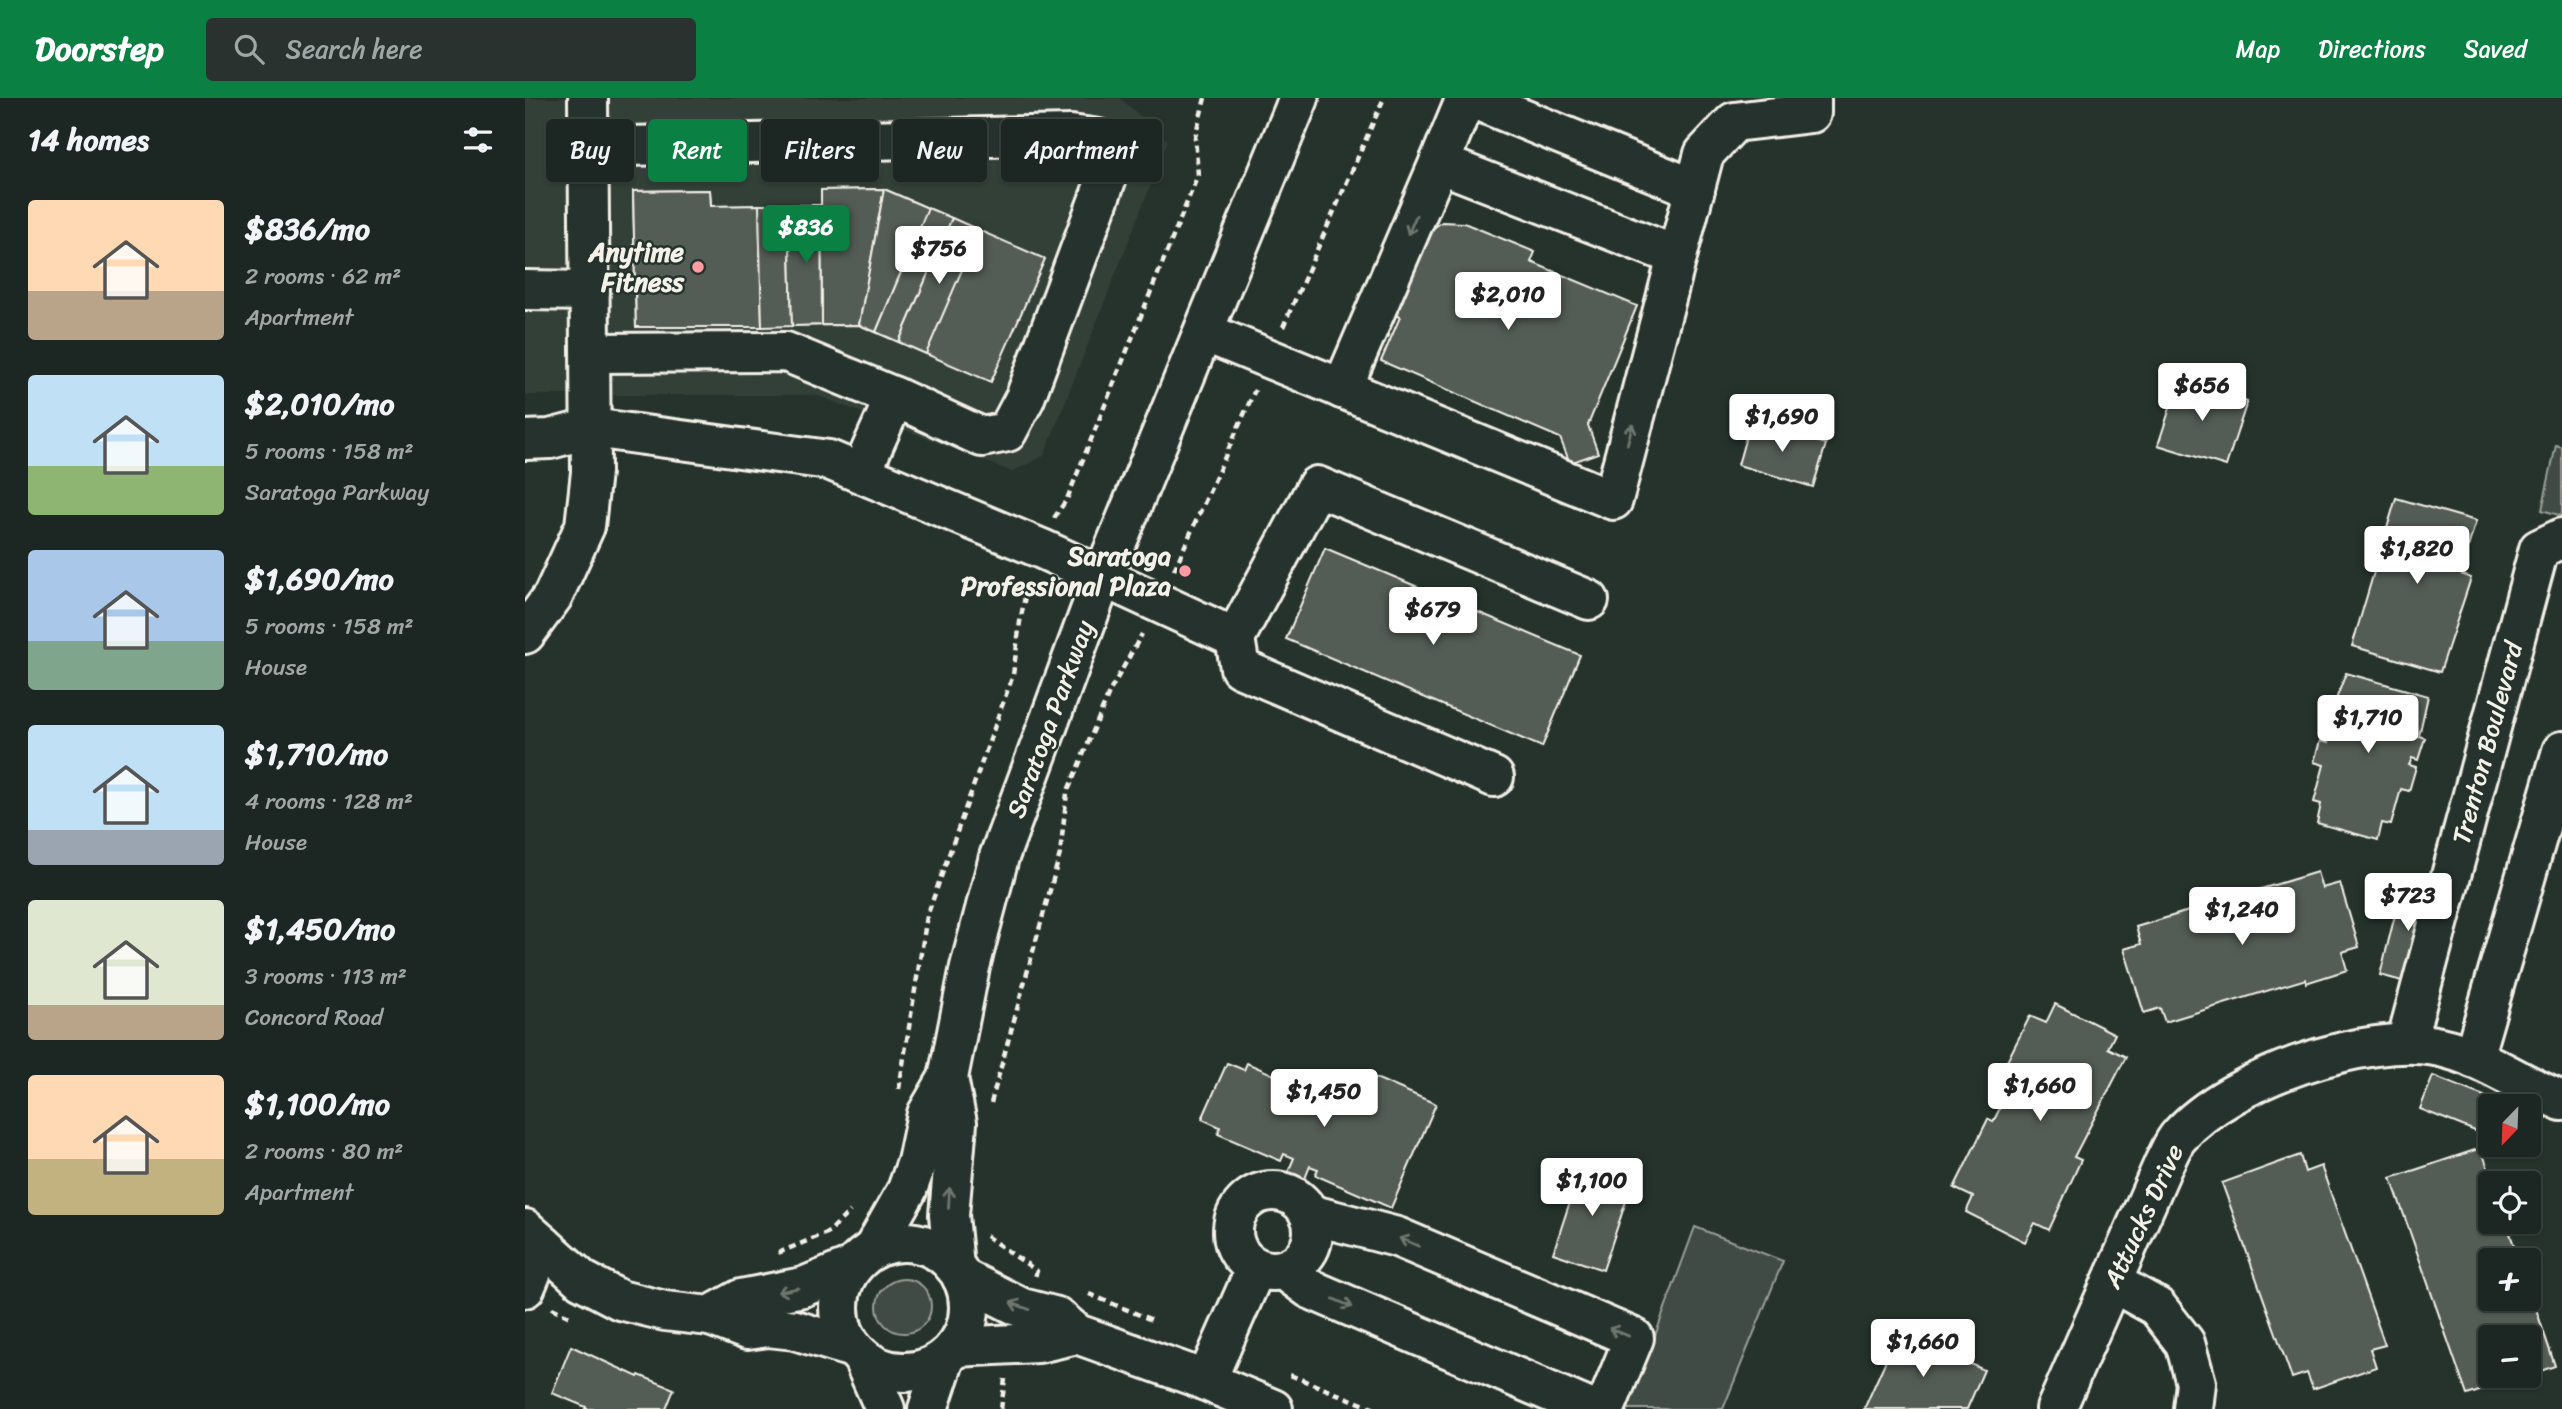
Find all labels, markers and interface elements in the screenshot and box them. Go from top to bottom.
search box [206,18,696,81]
text: Doorstep [35,20,164,78]
text: Search here [286,26,423,72]
text: Map [2236,28,2280,70]
text: Directions [2318,28,2426,70]
text: Saved [2464,28,2527,70]
icon: search [230,30,268,68]
text: 14 homes [28,113,149,167]
chip: Buy [546,119,634,182]
chip: Rent [648,119,747,182]
chip: Filters [761,119,879,182]
chip: New [893,119,987,182]
chip: Apartment [1001,119,1162,182]
icon: filters [459,121,497,159]
text: $836/mo [245,202,370,256]
pin: $836 [765,206,847,265]
text: $836 [778,207,834,248]
one-way arrow [1405,214,1418,236]
pin: $756 [898,226,980,286]
icon: home [84,228,168,312]
text: $756 [911,228,967,269]
place label: Anytime Fitness [587,229,685,305]
text: 2 rooms · 62 m² [245,256,401,297]
marker: Anytime Fitness [690,259,706,275]
pin: $2,010 [1451,272,1565,332]
text: $2,010 [1471,274,1545,315]
text: Apartment [245,297,354,338]
pin: $656 [2161,364,2243,423]
text: $656 [2174,365,2230,406]
text: $2,010/mo [245,377,395,431]
pin: $1,690 [1725,394,1839,454]
text: $1,690 [1745,396,1819,437]
icon: home [84,403,168,487]
one-way arrow [1624,424,1637,446]
text: 5 rooms · 158 m² [245,431,414,472]
text: Saratoga Parkway [245,472,429,513]
pin: $1,820 [2360,526,2474,586]
text: $1,820 [2380,528,2454,569]
place label: Saratoga Professional Plaza [961,533,1171,609]
text: $1,690/mo [245,552,394,606]
marker: Saratoga Professional Plaza [1177,563,1193,579]
icon: home [84,578,168,662]
pin: $679 [1392,588,1474,647]
text: $679 [1405,589,1461,630]
text: 5 rooms · 158 m² [245,606,414,647]
street label: Saratoga Parkway [993,613,1107,825]
street label: Trenton Boulevard [2438,634,2537,849]
text: House [245,647,307,688]
pin: $1,710 [2311,696,2425,755]
text: $1,710 [2333,697,2403,738]
text: $1,710/mo [245,727,388,781]
icon: home [84,753,168,837]
text: 4 rooms · 128 m² [245,781,413,822]
text: House [245,822,307,863]
pin: $723 [2367,874,2449,933]
text: $723 [2381,875,2435,916]
pin: $1,240 [2185,888,2299,947]
text: $1,240 [2205,889,2279,930]
text: $1,450/mo [245,902,395,956]
icon: home [84,928,168,1012]
text: 3 rooms · 113 m² [245,956,407,997]
text: Concord Road [245,997,383,1038]
pin: $1,660 [1983,1063,2097,1123]
text: $1,660 [2004,1065,2076,1106]
pin: $1,450 [1267,1070,1381,1129]
text: $1,450 [1287,1071,1361,1112]
text: $1,100/mo [245,1077,390,1131]
north arrow [2478,1094,2541,1157]
map controls [2478,1094,2541,1388]
icon: home [84,1103,168,1187]
text: 2 rooms · 80 m² [245,1131,403,1172]
street label: Attucks Drive [2089,1136,2197,1297]
pin: $1,100 [1535,1158,1649,1218]
text: $1,100 [1557,1160,1627,1201]
button: locate [2478,1171,2541,1234]
text: Apartment [245,1172,354,1213]
one-way arrow [943,1187,956,1210]
one-way arrow [1399,1235,1421,1248]
button: + [2478,1248,2541,1311]
one-way arrow [777,1284,800,1297]
one-way arrow [1331,1297,1353,1310]
one-way arrow [1010,1299,1032,1311]
pin: $1,660 [1866,1320,1980,1379]
text: $1,660 [1887,1321,1959,1362]
one-way arrow [1608,1325,1630,1338]
button: − [2478,1325,2541,1388]

